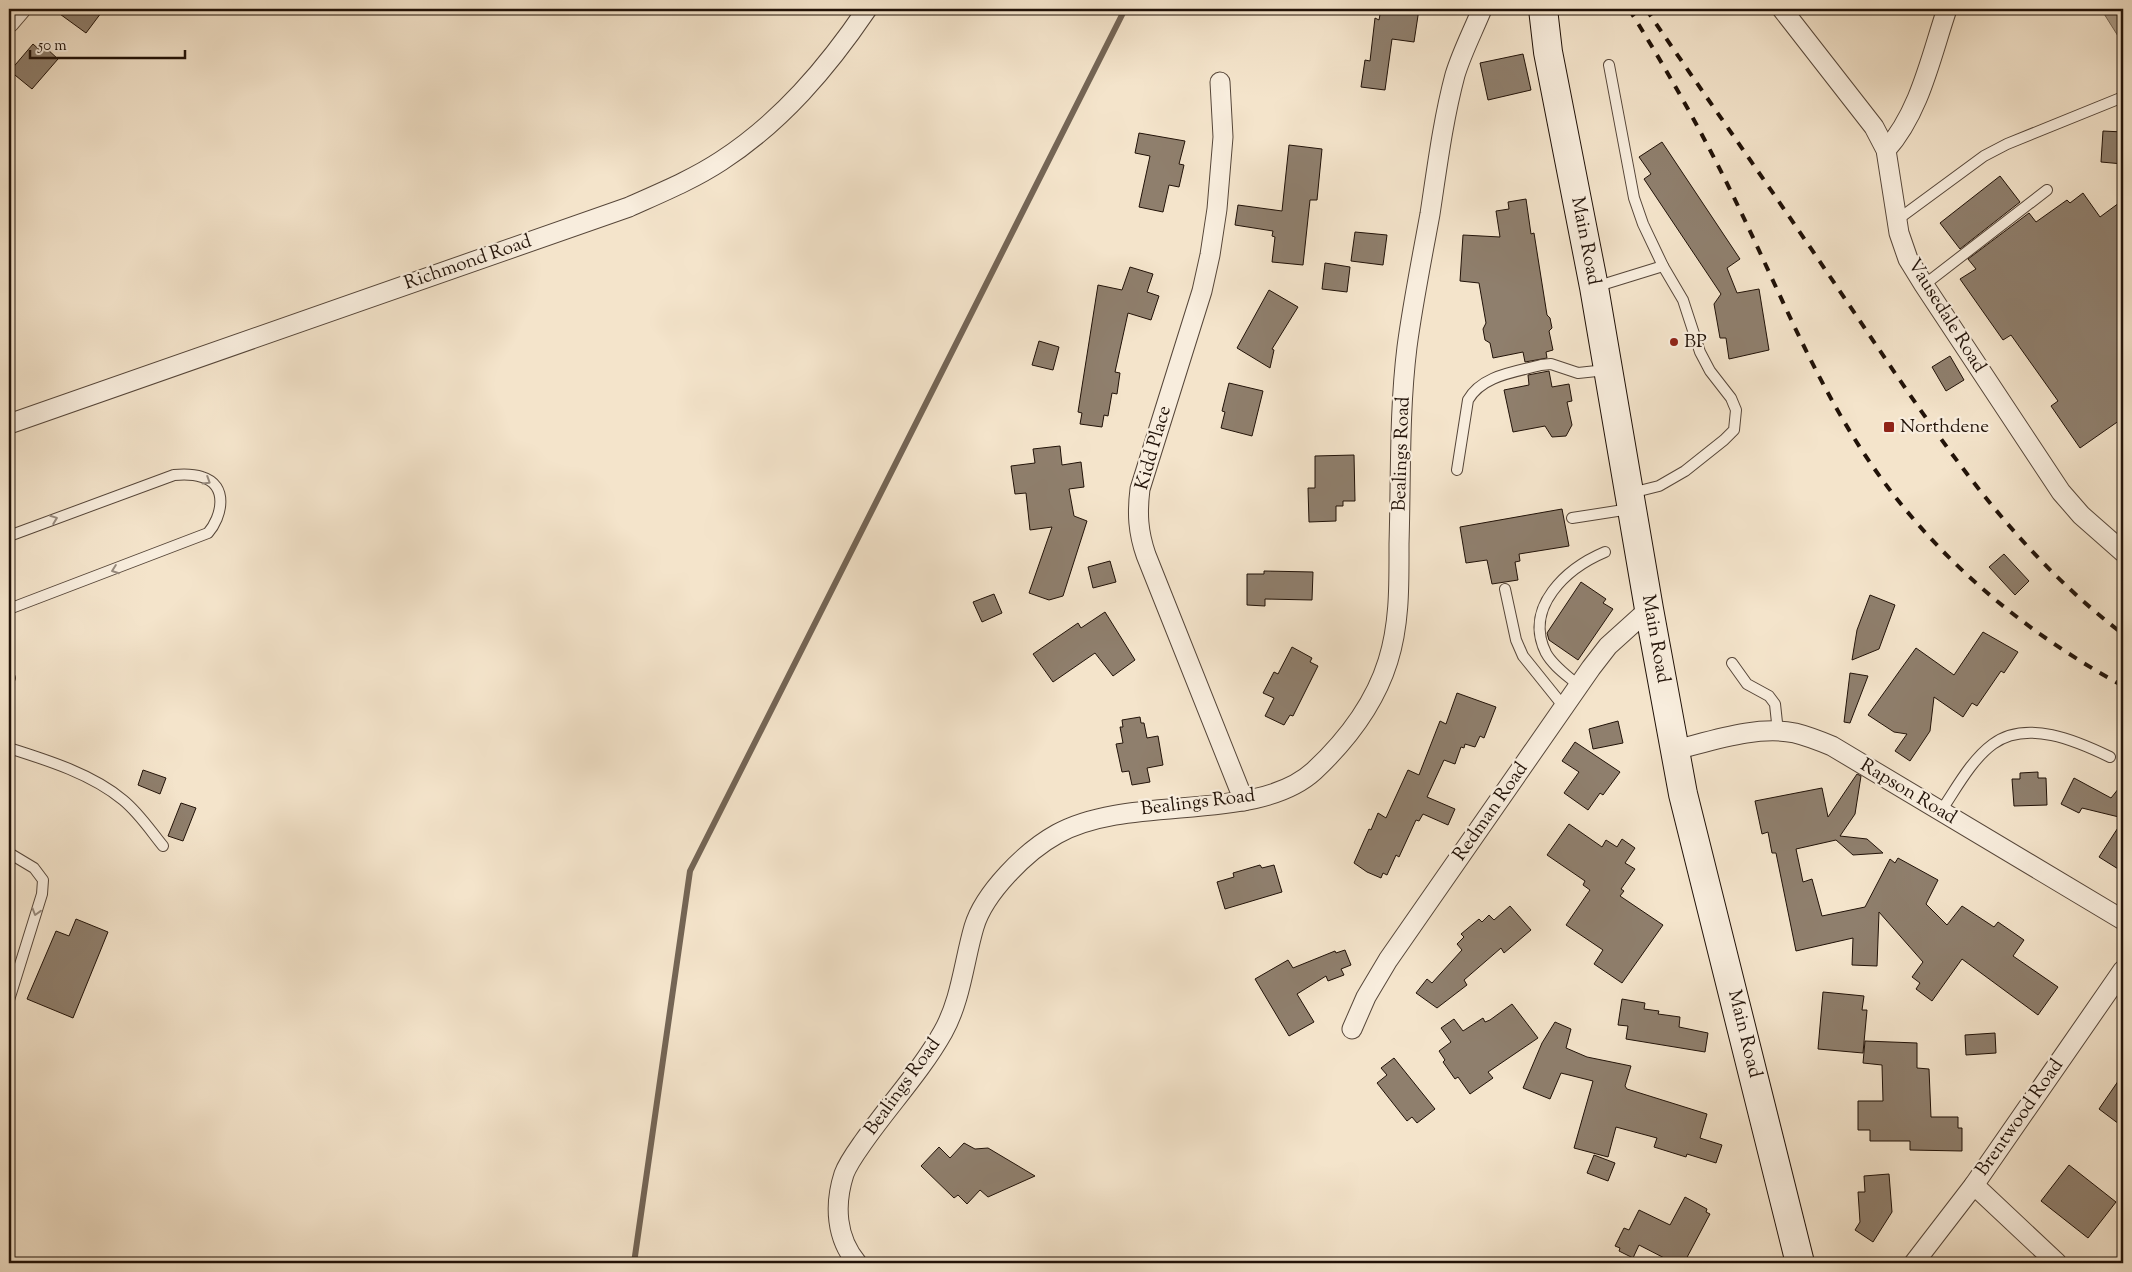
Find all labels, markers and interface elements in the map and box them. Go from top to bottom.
scale bar [30,28,185,60]
text: 50 m [37,36,67,57]
street label: Main Road [1563,194,1607,288]
street label: Richmond Road [401,228,536,297]
street label: Vausedale Road [1900,254,1992,379]
place label: BP [1684,329,1707,356]
marker: BP [1668,336,1680,348]
street label: Bealings Road [1387,396,1418,512]
street label: Kidd Place [1129,403,1179,493]
place label: Northdene [1900,414,1989,441]
marker: Northdene [1882,420,1896,434]
one-way arrow [202,474,211,484]
one-way arrow [49,515,58,525]
one-way arrow [111,564,120,574]
street label: Main Road [1634,593,1676,686]
street label: Rapson Road [1854,752,1962,832]
street label: Redman Road [1447,757,1535,867]
street label: Bealings Road [1139,783,1257,823]
one-way arrow [32,908,42,916]
street label: Main Road [1720,987,1768,1081]
street label: Bealings Road [858,1032,948,1141]
street label: Brentwood Road [1970,1054,2071,1182]

